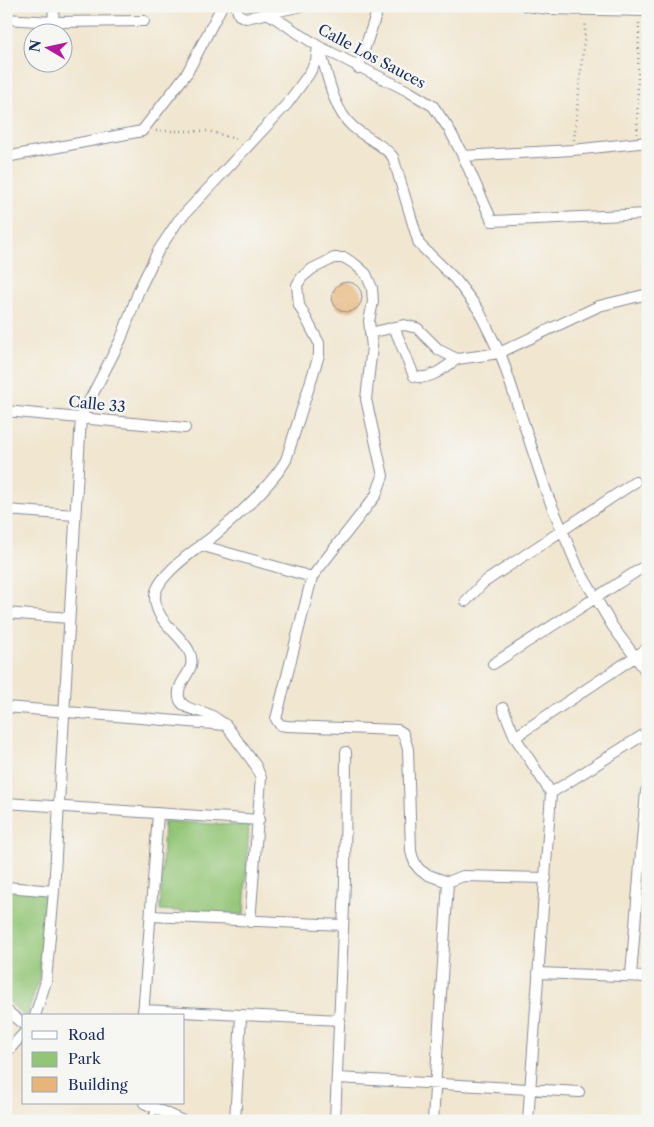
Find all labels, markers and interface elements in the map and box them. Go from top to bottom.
street label: Calle Los Sauces [315,20,429,92]
north arrow [22,22,72,72]
text: N [25,39,45,53]
street label: Calle 33 [68,392,126,416]
legend [22,1014,185,1104]
text: Road [68,1025,105,1044]
text: Park [68,1049,102,1068]
text: Building [68,1075,128,1094]

